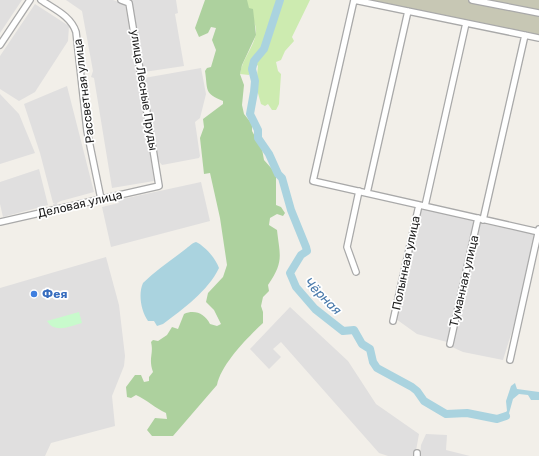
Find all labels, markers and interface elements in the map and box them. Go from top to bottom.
street label: улица Лесные Пруды [128,28,160,152]
street label: Рассветная улица [71,38,97,144]
street label: Деловая улица [36,187,124,221]
street label: Полынная улица [389,215,423,311]
street label: Туманная улица [447,234,481,328]
water label: Чёрная [301,274,345,318]
place label: Фея [42,287,68,301]
marker: Фея [29,289,39,299]

